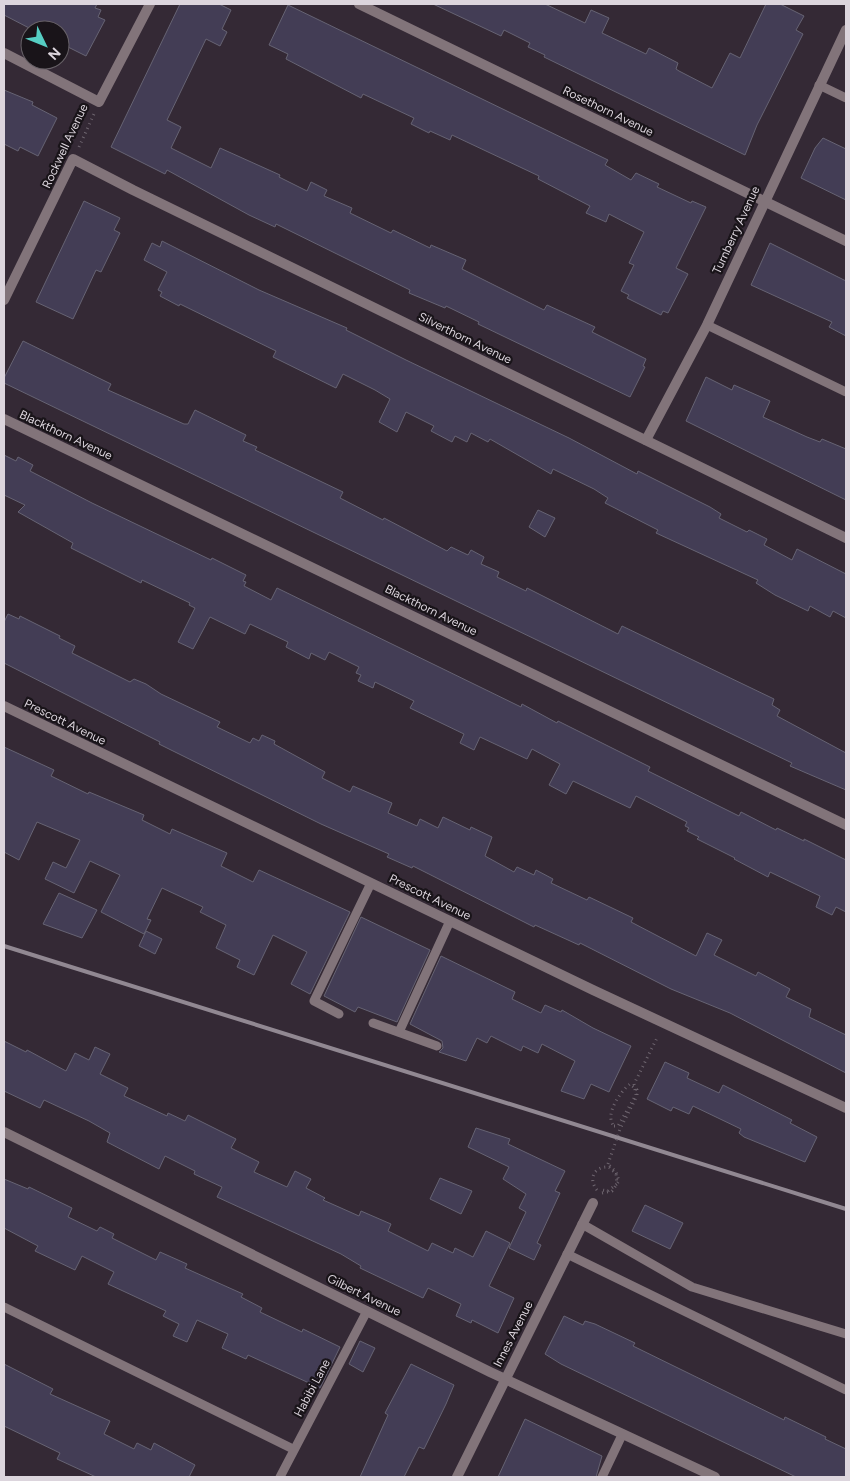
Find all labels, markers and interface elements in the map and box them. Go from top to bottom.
north arrow [20,20,70,70]
text: N [44,44,64,63]
street label: Rosethorn Avenue [560,83,656,139]
street label: Rockwell Avenue [39,101,91,190]
street label: Turnberry Avenue [710,184,763,276]
street label: Silverthorn Avenue [416,309,514,367]
street label: Blackthorn Avenue [17,407,115,463]
street label: Blackthorn Avenue [383,582,480,639]
street label: Prescott Avenue [22,696,109,748]
street label: Prescott Avenue [387,871,474,923]
street label: Gilbert Avenue [325,1271,404,1319]
street label: Innes Avenue [490,1298,536,1369]
street label: Habibi Lane [291,1356,333,1419]

